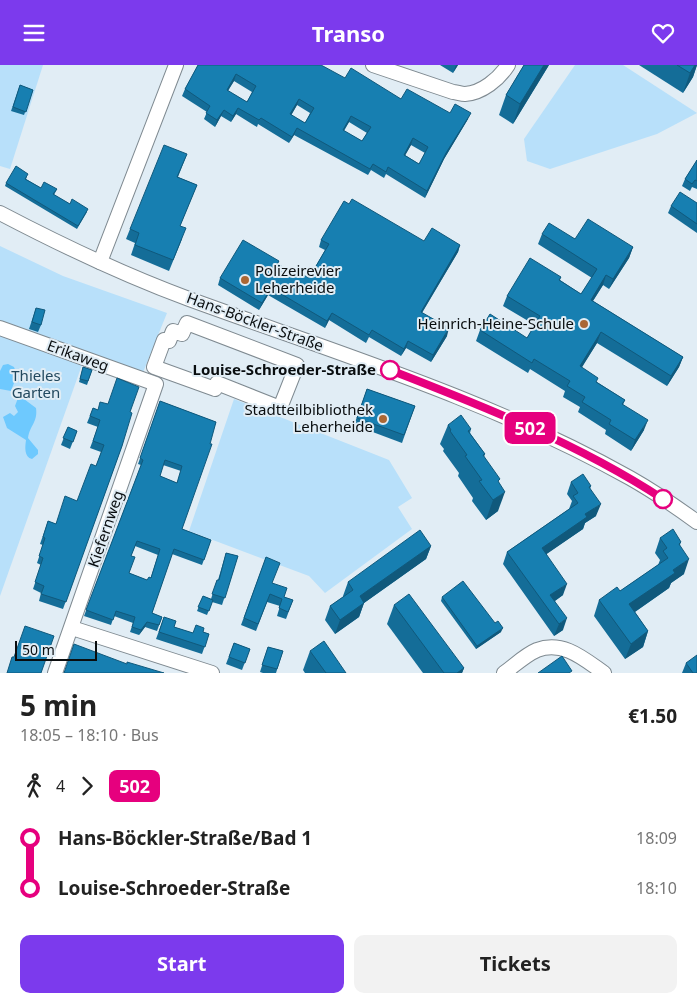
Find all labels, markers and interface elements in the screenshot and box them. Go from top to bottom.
text: Transo [312,18,385,48]
icon: menu [20,19,48,47]
icon: heart [649,19,677,47]
place label: Polizeirevier Leherheide [255,260,340,297]
marker: Polizeirevier Leherheide [239,274,251,286]
street label: Hans-Böckler-Straße [184,287,326,355]
place label: Heinrich-Heine-Schule [418,313,574,333]
marker: Heinrich-Heine-Schule [578,318,590,330]
street label: Erikaweg [45,335,112,375]
place label: Louise-Schroeder-Straße [193,359,376,379]
marker: Louise-Schroeder-Straße [380,360,400,380]
park label: Thieles Garten [11,365,61,402]
place label: Stadtteilbibliothek Leherheide [244,399,373,436]
line badge: 502 [501,412,559,444]
marker: Stadtteilbibliothek Leherheide [377,413,389,425]
text: 502 [515,416,545,440]
street label: Kiefernweg [83,488,128,570]
unlabelled marker [653,489,673,509]
scale bar [15,638,98,661]
text: 50 m [22,640,55,659]
text: 5 min [20,686,97,724]
text: €1.50 [628,703,677,729]
text: 18:05 – 18:10 · Bus [20,724,159,746]
icon: walk [20,772,48,800]
icon: forward [73,772,101,800]
text: 502 [119,774,150,798]
text: 4 [56,775,65,797]
text: Hans-Böckler-Straße/Bad 1 [58,825,312,851]
text: 18:09 [636,827,677,849]
text: Louise-Schroeder-Straße [58,875,290,901]
text: 18:10 [636,877,677,899]
button: Start [20,935,344,993]
button: Tickets [354,935,677,993]

